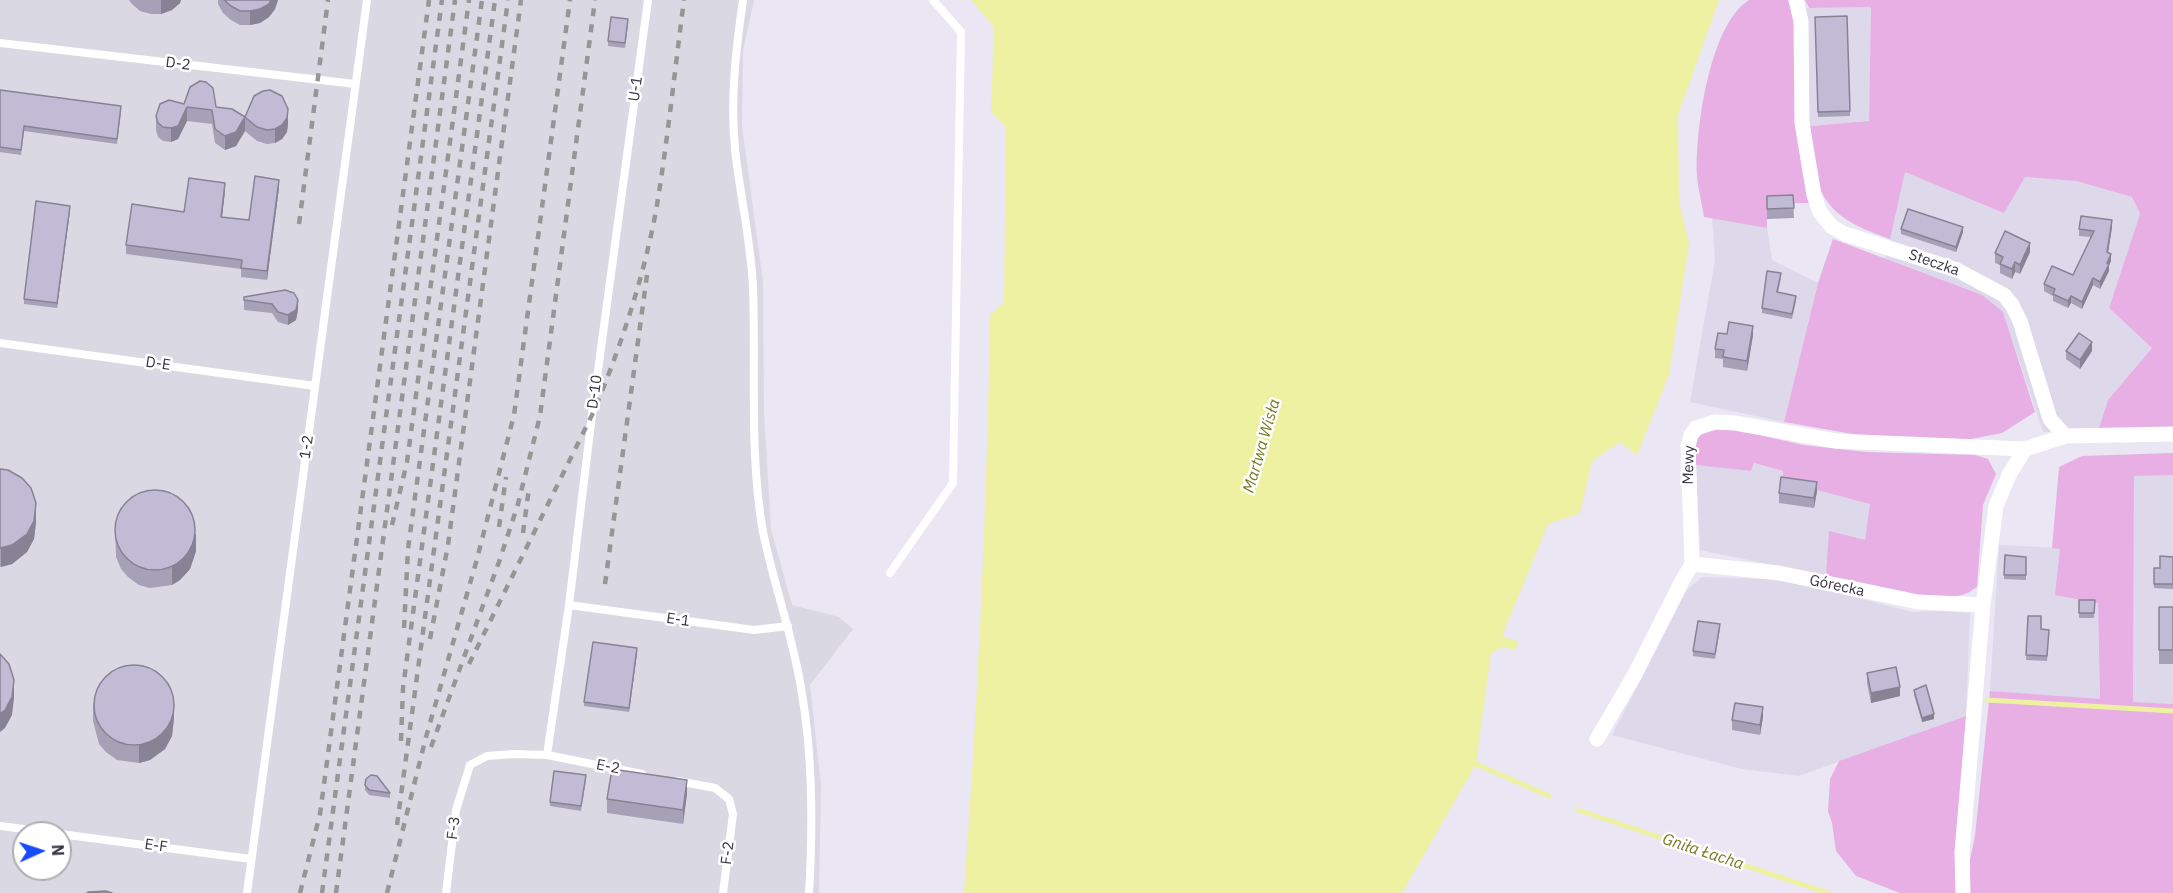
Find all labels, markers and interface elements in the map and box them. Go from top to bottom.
street label: D-2 [164,54,192,74]
street label: U-1 [625,75,647,103]
street label: Steczka [1906,246,1962,280]
street label: D-E [144,353,172,375]
street label: D-10 [584,374,606,410]
water label: Martwa Wisła [1239,397,1285,495]
street label: 1-2 [296,434,318,460]
street label: Mewy [1679,445,1699,485]
street label: Górecka [1808,571,1866,601]
street label: E-1 [665,609,691,631]
street label: E-2 [595,756,621,778]
street label: F-3 [444,815,464,841]
north arrow [12,821,72,881]
water label: Gniła Łacha [1660,830,1746,874]
street label: E-F [143,835,169,857]
street label: F-2 [718,840,738,866]
text: N [48,844,68,856]

